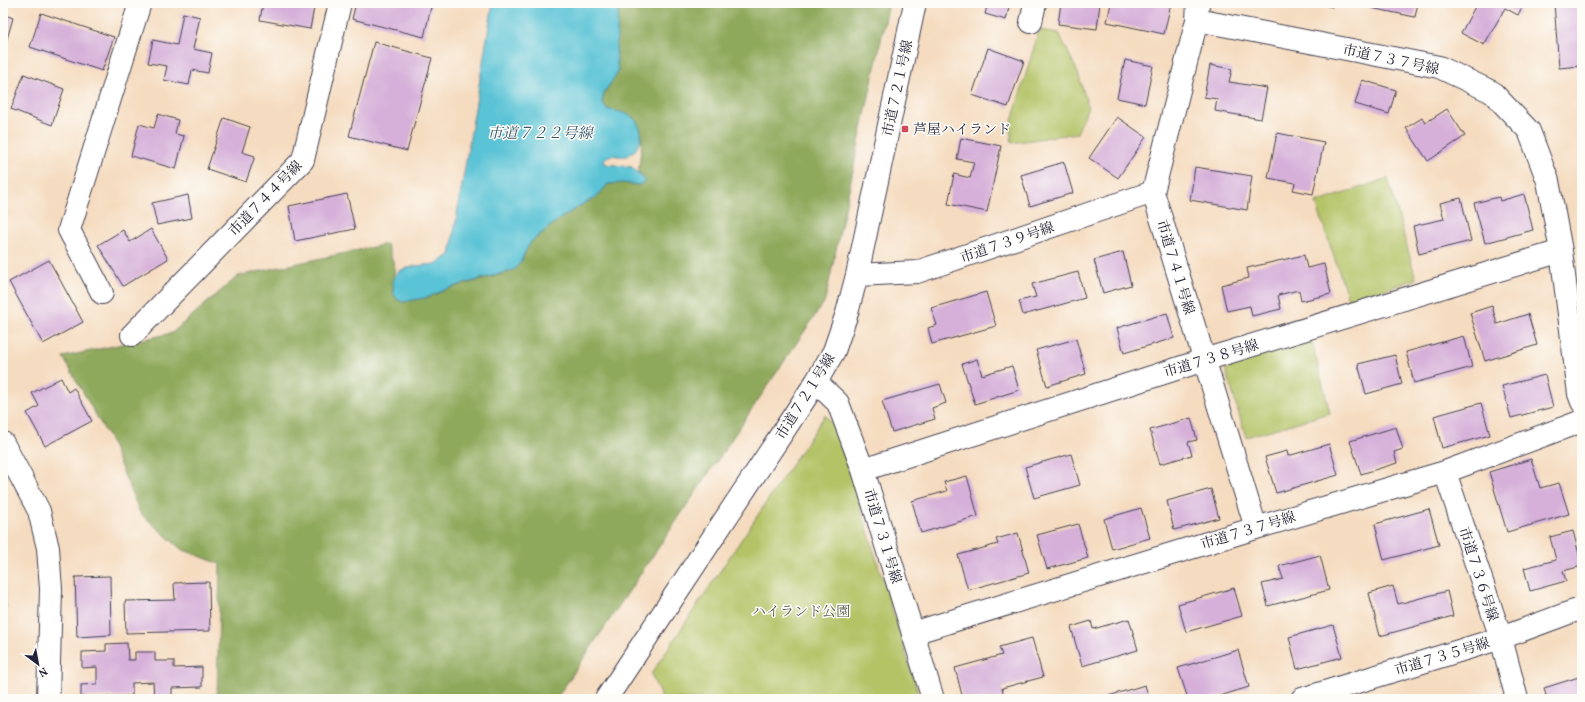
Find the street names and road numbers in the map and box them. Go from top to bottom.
street label: 市道７２１号線 [879,38,918,138]
street label: 市道７３７号線 [1341,41,1441,80]
street label: 市道７４４号線 [225,157,307,241]
street label: 市道７３９号線 [958,218,1057,268]
street label: 市道７４１号線 [1151,218,1198,317]
street label: 市道７３８号線 [1162,336,1261,383]
street label: 市道７２１号線 [772,350,840,443]
street label: 市道７３１号線 [858,487,905,586]
street label: 市道７３７号線 [1199,508,1298,555]
street label: 市道７３６号線 [1453,525,1502,624]
street label: 市道７３５号線 [1393,634,1492,681]

